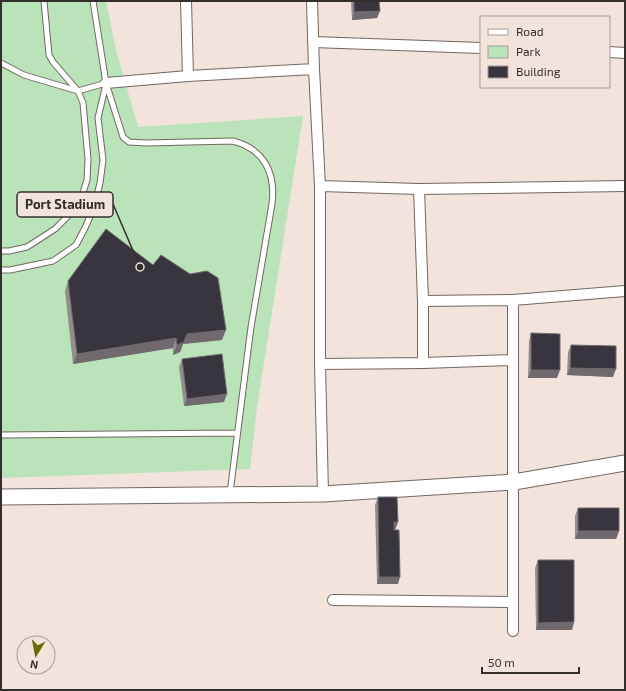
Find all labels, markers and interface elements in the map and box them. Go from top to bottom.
legend [480,16,610,88]
text: Road [516,24,544,38]
text: Park [516,44,541,58]
text: Building [516,64,561,78]
callout: Port Stadium [17,192,113,217]
text: Port Stadium [25,196,105,212]
north arrow [16,635,56,675]
scale bar [482,649,579,675]
text: 50 m [488,655,515,669]
text: N [29,658,39,672]

